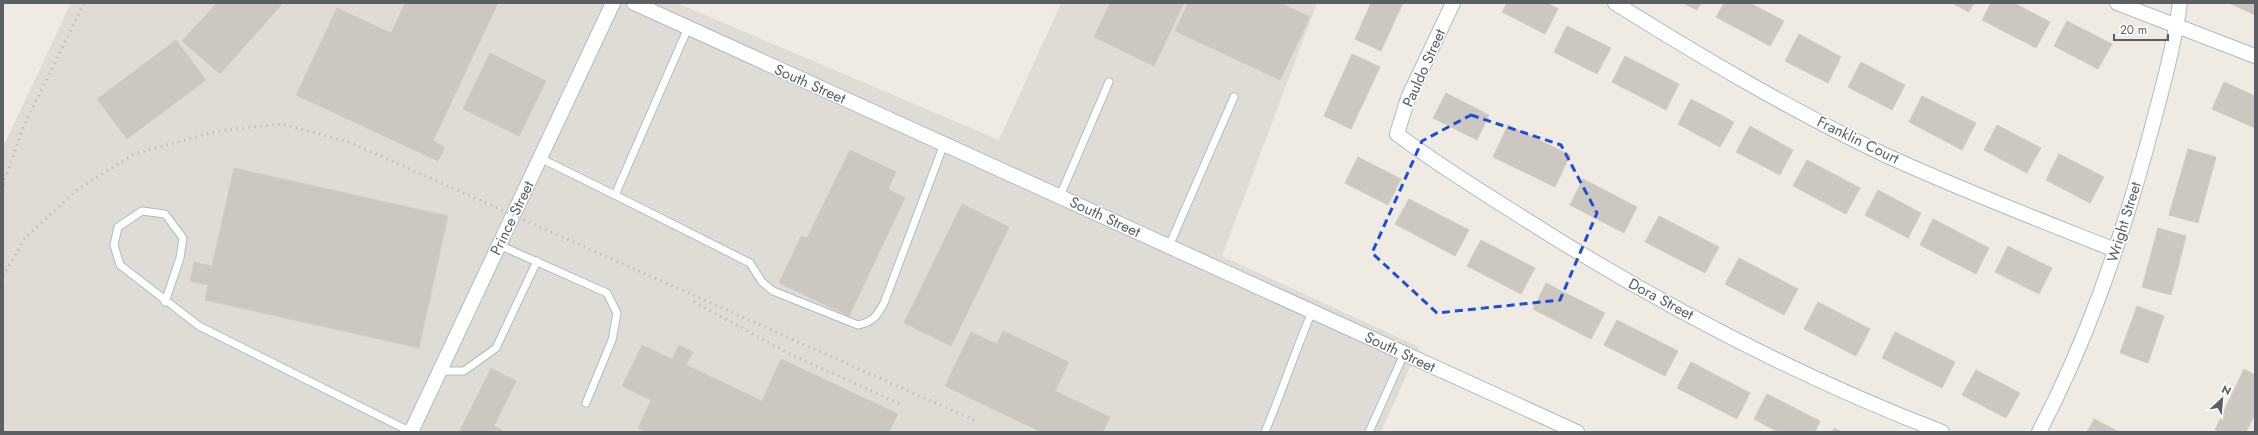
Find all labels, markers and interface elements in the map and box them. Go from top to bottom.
scale bar [2114,16,2168,42]
text: 20 m [2120,21,2147,39]
street label: Pauldo Street [1397,25,1451,111]
street label: South Street [771,58,850,110]
street label: Franklin Court [1813,111,1903,170]
street label: Prince Street [485,177,540,259]
street label: Wright Street [2101,179,2147,265]
street label: South Street [1066,191,1144,243]
street label: Dora Street [1624,273,1698,326]
street label: South Street [1361,326,1439,378]
north arrow [2202,379,2242,419]
text: N [2219,381,2234,399]

